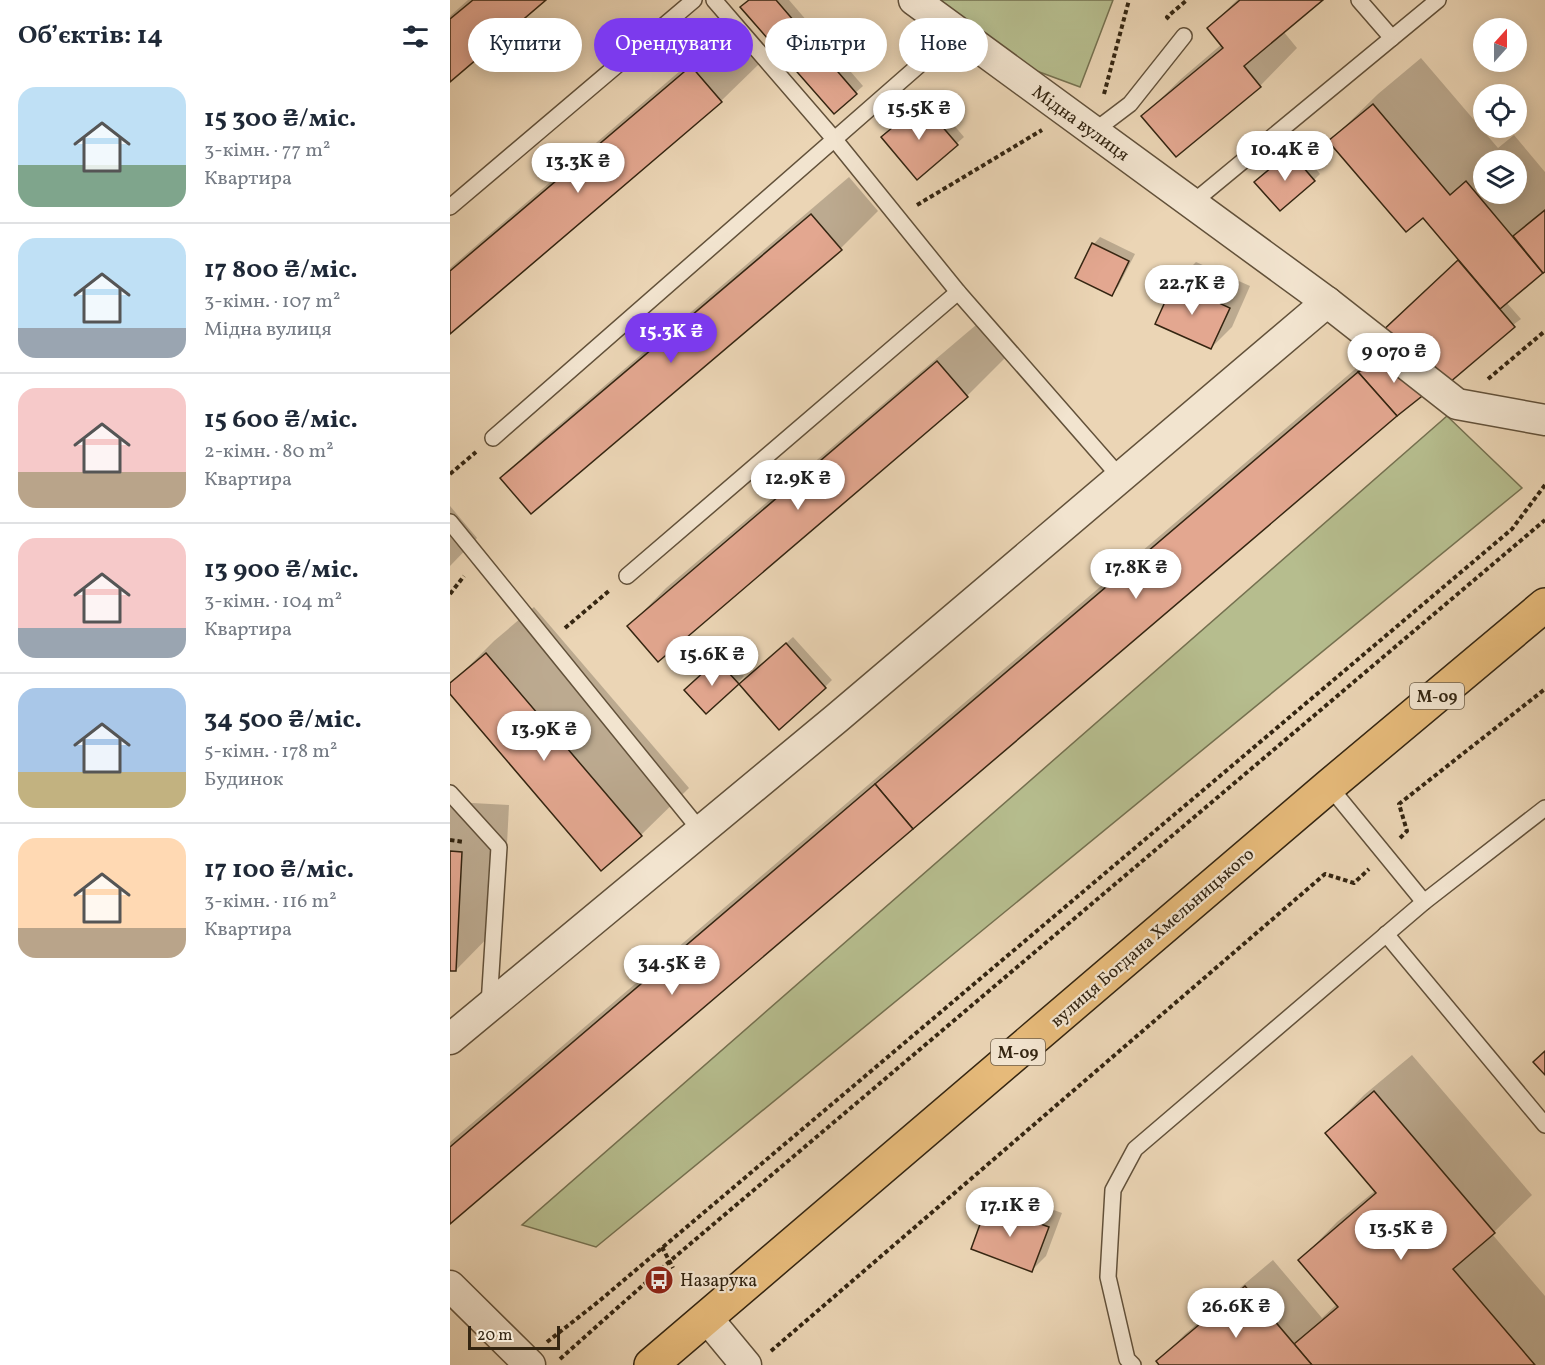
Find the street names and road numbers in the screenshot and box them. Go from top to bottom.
street label: Мідна вулиця [1026,80,1134,168]
road number: М-09 [1410,683,1464,709]
street label: вулиця Богдана Хмельницького [1046,843,1260,1034]
road number: М-09 [991,1039,1045,1065]

